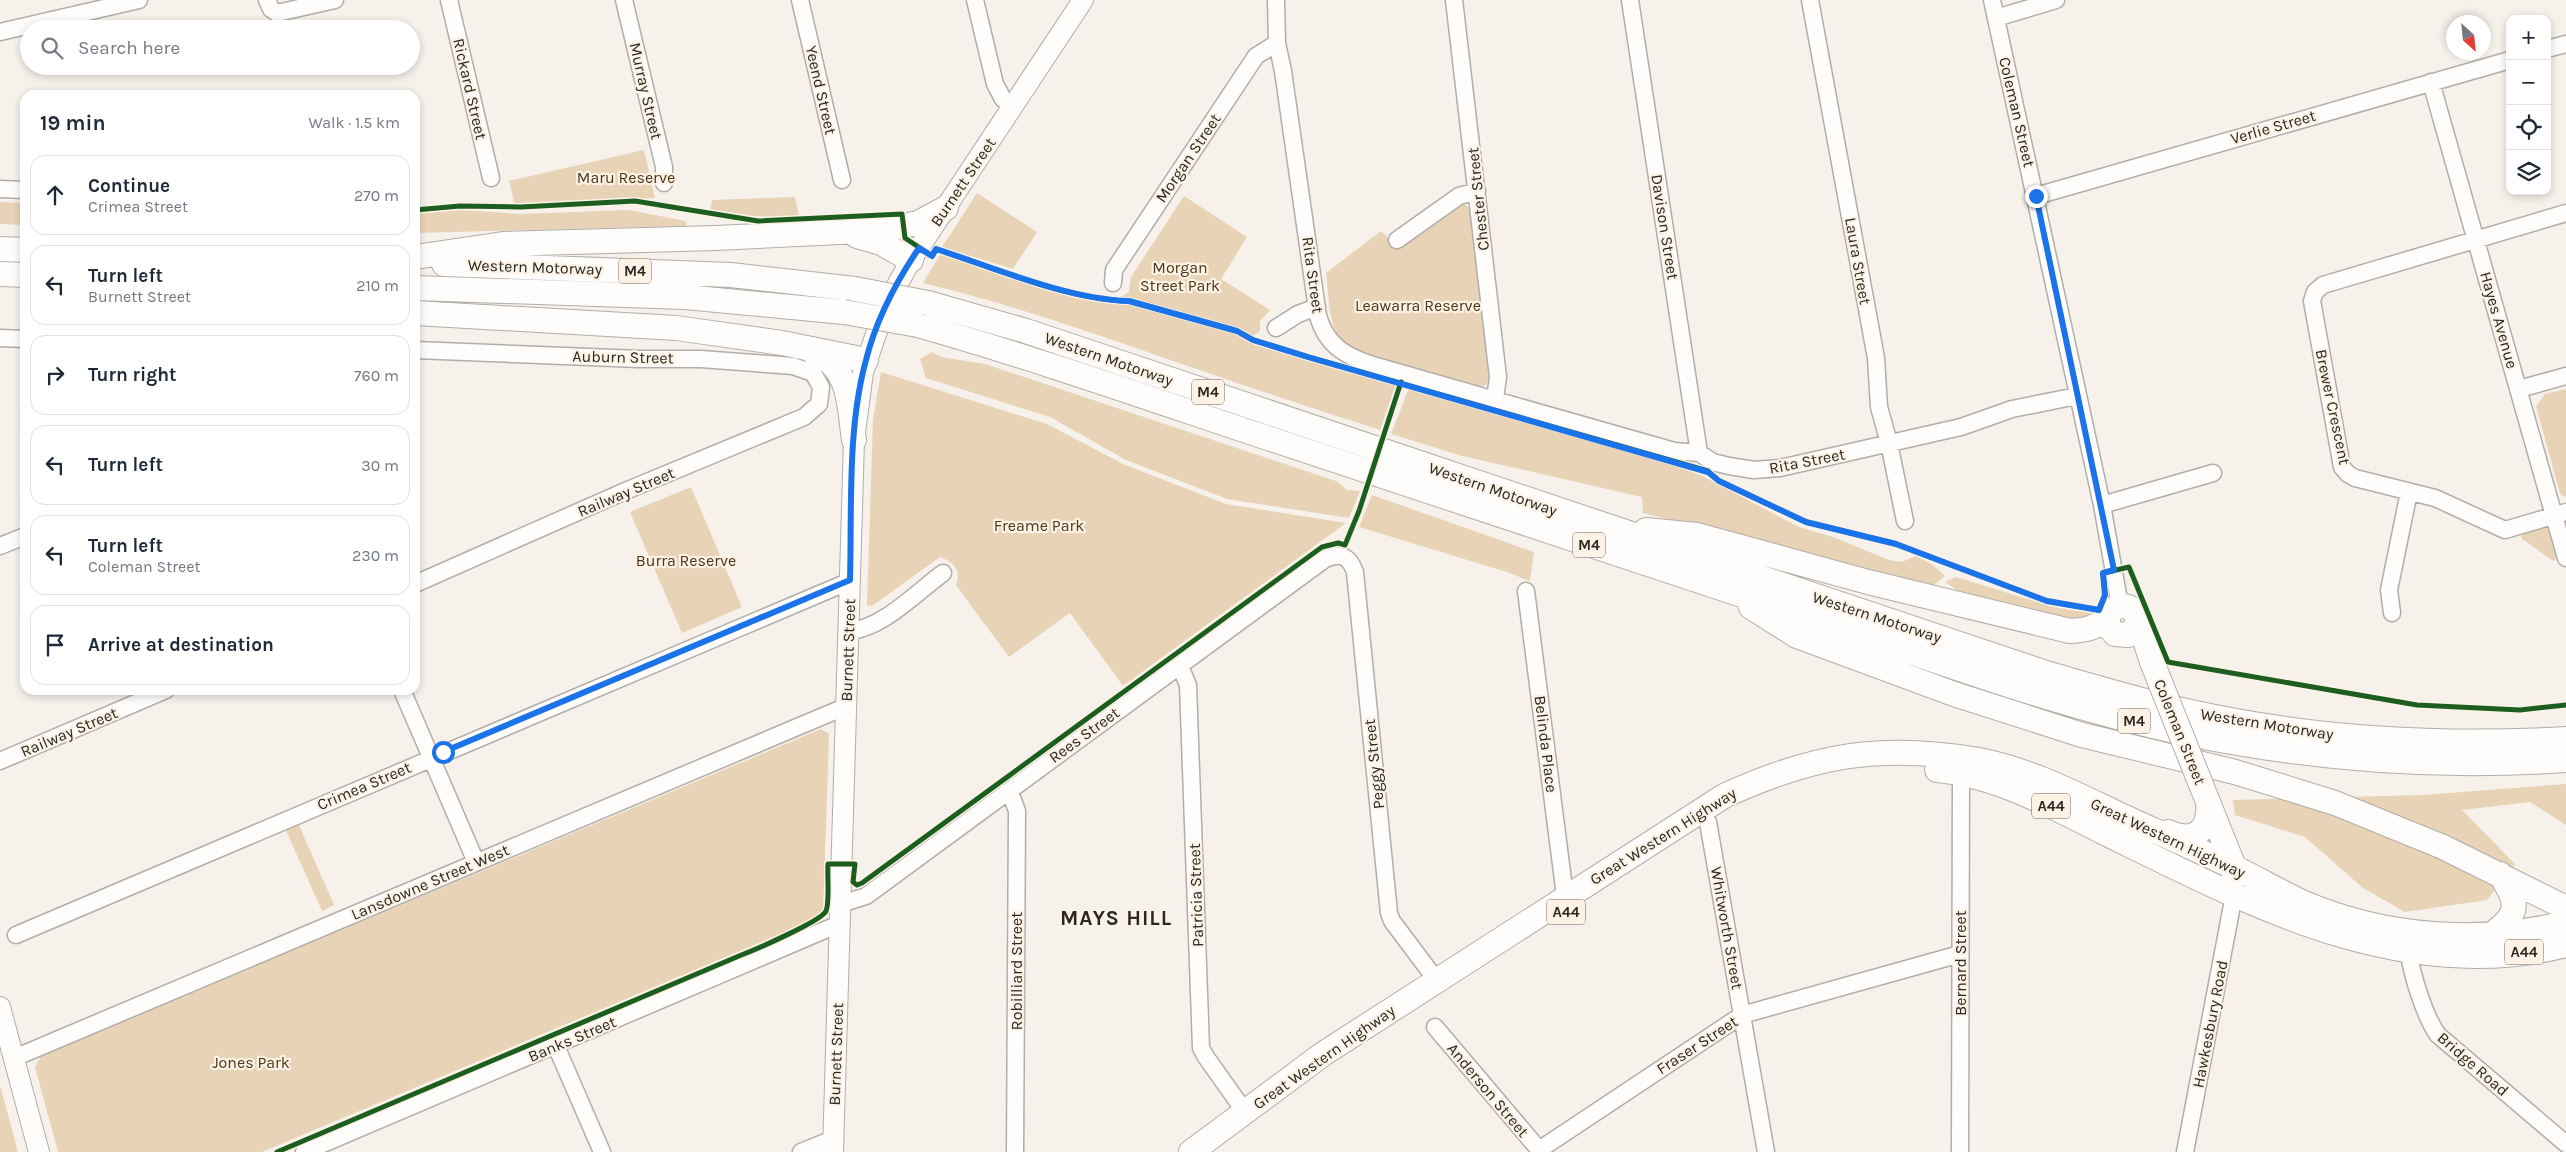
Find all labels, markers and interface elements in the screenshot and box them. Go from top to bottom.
north arrow [2446,15,2491,60]
map controls [2506,15,2551,195]
button: + [2506,15,2551,60]
search box [20,20,420,75]
icon: search [38,34,66,62]
street label: Rickard Street [449,36,491,142]
text: Search here [78,37,180,59]
street label: Murray Street [626,41,666,141]
street label: Yeend Street [802,44,840,136]
street label: Coleman Street [1995,55,2039,169]
button: − [2506,60,2551,105]
button: locate [2506,105,2551,150]
street label: Verlie Street [2228,106,2318,148]
street label: Morgan Street [1151,110,1225,206]
text: 19 min [40,111,106,135]
text: Walk · 1.5 km [308,113,400,132]
street label: Burnett Street [926,134,1000,230]
street label: Chester Street [1463,146,1493,252]
button: layers [2506,150,2551,195]
park label: Maru Reserve [577,168,675,187]
street label: Davison Street [1647,173,1683,281]
text: Continue [88,175,170,197]
icon: ahead [41,181,69,209]
route end [2025,185,2048,208]
text: 270 m [354,186,399,205]
text: Crimea Street [88,197,188,216]
street label: Laura Street [1841,216,1875,306]
street label: Rita Street [1298,235,1328,315]
street label: Western Motorway [467,255,603,279]
road number: M4 [619,258,651,284]
park label: Morgan Street Park [1140,258,1220,295]
text: Turn left [88,265,163,287]
street label: Hayes Avenue [2476,269,2522,371]
icon: left [41,271,69,299]
text: 210 m [356,276,399,295]
text: Burnett Street [88,287,191,306]
park label: Leawarra Reserve [1355,296,1481,315]
street label: Western Motorway [1042,328,1176,390]
street label: Auburn Street [572,347,674,367]
street label: Brewer Crescent [2311,347,2355,467]
icon: right [41,361,69,389]
text: Turn right [88,364,177,386]
text: 760 m [354,366,399,385]
road number: M4 [1192,380,1224,404]
street label: Rita Street [1767,444,1847,478]
icon: left [41,451,69,479]
text: Turn left [88,454,163,476]
text: 30 m [361,456,399,475]
street label: Western Motorway [1426,458,1560,520]
street label: Railway Street [575,463,677,521]
park label: Freame Park [994,516,1084,535]
road number: M4 [1573,532,1605,558]
text: Turn left [88,535,163,557]
icon: left [41,541,69,569]
text: 230 m [352,546,399,565]
park label: Burra Reserve [636,551,736,570]
text: Coleman Street [88,557,200,576]
street label: Western Motorway [1810,587,1944,647]
street label: Burnett Street [837,598,859,702]
icon: arrive [41,631,69,659]
text: Arrive at destination [88,634,274,656]
street label: Coleman Street [2150,676,2210,788]
street label: Belinda Place [1531,694,1561,794]
street label: Railway Street [18,703,120,761]
street label: Rees Street [1045,703,1123,767]
street label: Western Motorway [2199,704,2335,744]
road number: M4 [2118,708,2150,734]
street label: Peggy Street [1360,718,1388,810]
route start [432,741,455,764]
street label: Crimea Street [314,758,414,814]
street label: Great Western Highway [1586,783,1740,889]
road number: A44 [2032,794,2070,818]
street label: Great Western Highway [2087,794,2249,883]
street label: Lansdowne Street West [348,840,512,924]
street label: Patricia Street [1185,843,1207,947]
street label: Whitworth Street [1707,865,1747,991]
road number: A44 [1547,900,1585,924]
district label: MAYS HILL [1060,906,1172,930]
street label: Bernard Street [1951,910,1970,1016]
street label: Robilliard Street [1007,912,1026,1030]
road number: A44 [2505,940,2543,964]
street label: Hawkesbury Road [2188,958,2232,1090]
street label: Great Western Highway [1249,1000,1399,1113]
street label: Burnett Street [825,1002,847,1106]
street label: Banks Street [525,1012,619,1066]
street label: Fraser Street [1653,1012,1741,1078]
street label: Bridge Road [2434,1028,2512,1100]
street label: Anderson Street [1443,1039,1533,1141]
park label: Jones Park [212,1053,290,1072]

